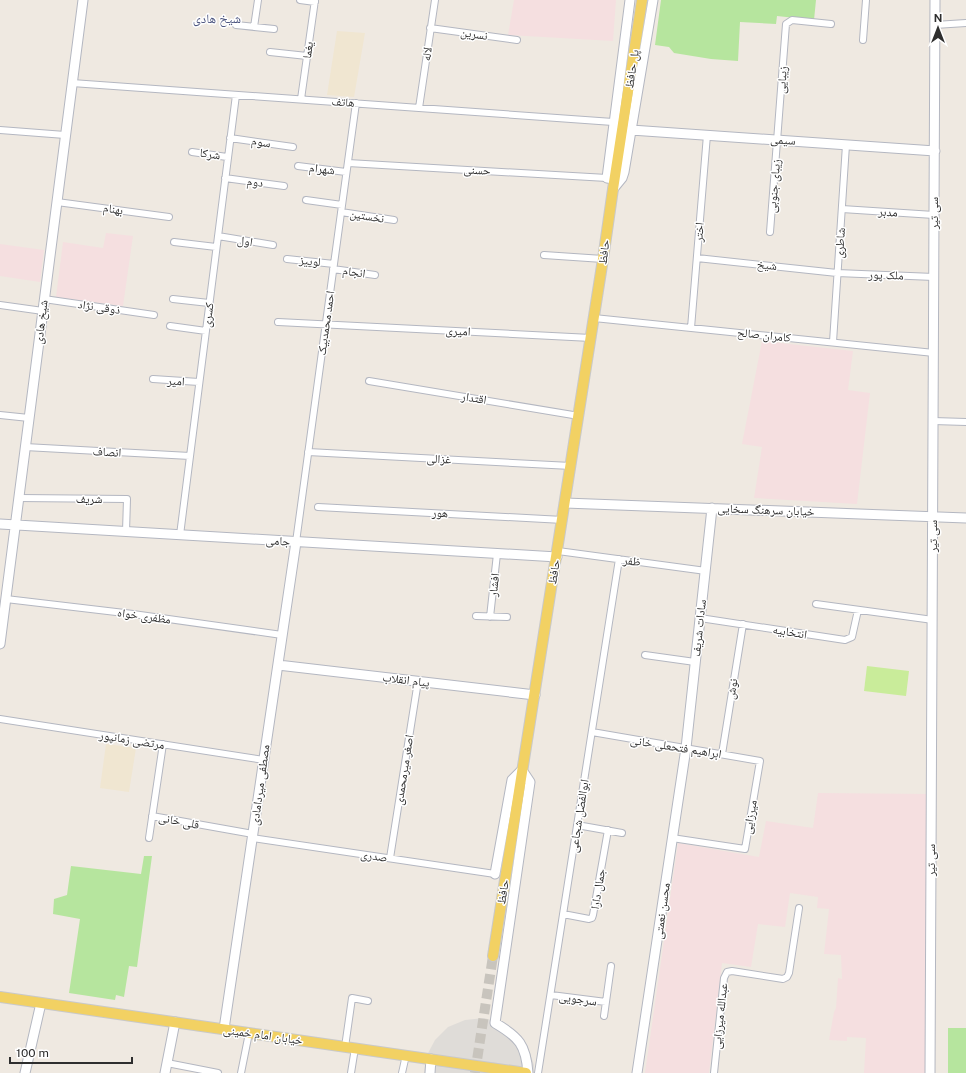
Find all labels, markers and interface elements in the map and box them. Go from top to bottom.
north arrow [918,8,958,48]
district label: شیخ هادی [193,11,241,28]
text: N [934,12,942,24]
street label: نسرین [460,25,488,43]
street label: یغما [300,40,316,59]
street label: لاله [419,46,435,62]
street label: پل حافظ [622,48,642,89]
street label: زیبایی [774,65,790,94]
street label: هاتف [331,94,355,110]
street label: سیمی [770,132,796,148]
street label: سوم [250,134,272,151]
street label: شرکا [199,146,221,162]
street label: زیبای جنوبی [765,158,784,214]
street label: شهرام [308,160,336,179]
street label: حسنی [463,162,491,178]
street label: دوم [246,174,264,191]
street label: سی تیر [927,197,941,230]
street label: بهنام [102,201,124,218]
street label: مدبر [877,204,898,220]
street label: نخستین [349,206,385,226]
street label: اختر [691,221,707,243]
street label: شاطری [832,227,848,259]
street label: اول [236,233,254,249]
street label: حافظ [596,238,613,265]
street label: لوییز [298,253,321,269]
street label: شیخ [756,257,778,273]
street label: انجام [341,263,367,282]
street label: ملک پور [867,267,904,283]
street label: احمد محمدبیک [315,290,338,356]
street label: ذوقی نژاد [77,297,121,317]
street label: شیخ هادی [31,299,51,345]
street label: کسری [200,302,216,328]
street label: امیری [445,323,471,339]
street label: کامران صالح [736,325,792,345]
street label: امیر [166,373,185,389]
street label: اقتدار [459,389,488,407]
street label: انصاف [92,444,122,460]
street label: غزالی [426,451,452,467]
street label: شریف [76,492,102,506]
street label: خیابان سرهنگ سخایی [717,501,815,519]
street label: هور [430,506,449,520]
street label: سی تیر [926,520,940,553]
street label: جامی [265,533,291,549]
street label: ظفر [621,553,642,569]
street label: حافظ [545,558,563,585]
street label: افشار [486,572,502,598]
street label: سادات شریف [689,599,709,657]
street label: مظفری خواه [116,605,172,627]
street label: انتخابیه [772,622,808,642]
street label: پیام انقلاب [381,670,431,691]
street label: نوش [723,677,741,701]
street label: مرتضی زمانپور [97,728,166,752]
street label: ابراهیم فتحعلی خانی [629,733,723,762]
street label: اصغر میرمحمدی [392,734,417,806]
street label: مصطفی میردامادی [247,744,273,826]
street label: ابوالفضل شجاعی [566,778,592,854]
street label: میرزایی [740,799,760,835]
street label: قلی خانی [157,810,201,832]
street label: سی تیر [924,844,938,877]
street label: صدری [360,847,388,865]
street label: جمال دارا [588,867,608,910]
street label: حافظ [494,878,512,905]
street label: محسن نعمتی [651,882,673,940]
street label: عبدالله میرزایی [710,982,731,1050]
street label: سرجویی [558,989,598,1009]
street label: خیابان امام خمینی [222,1022,304,1049]
scale bar [10,1039,132,1065]
text: 100 m [16,1046,49,1060]

